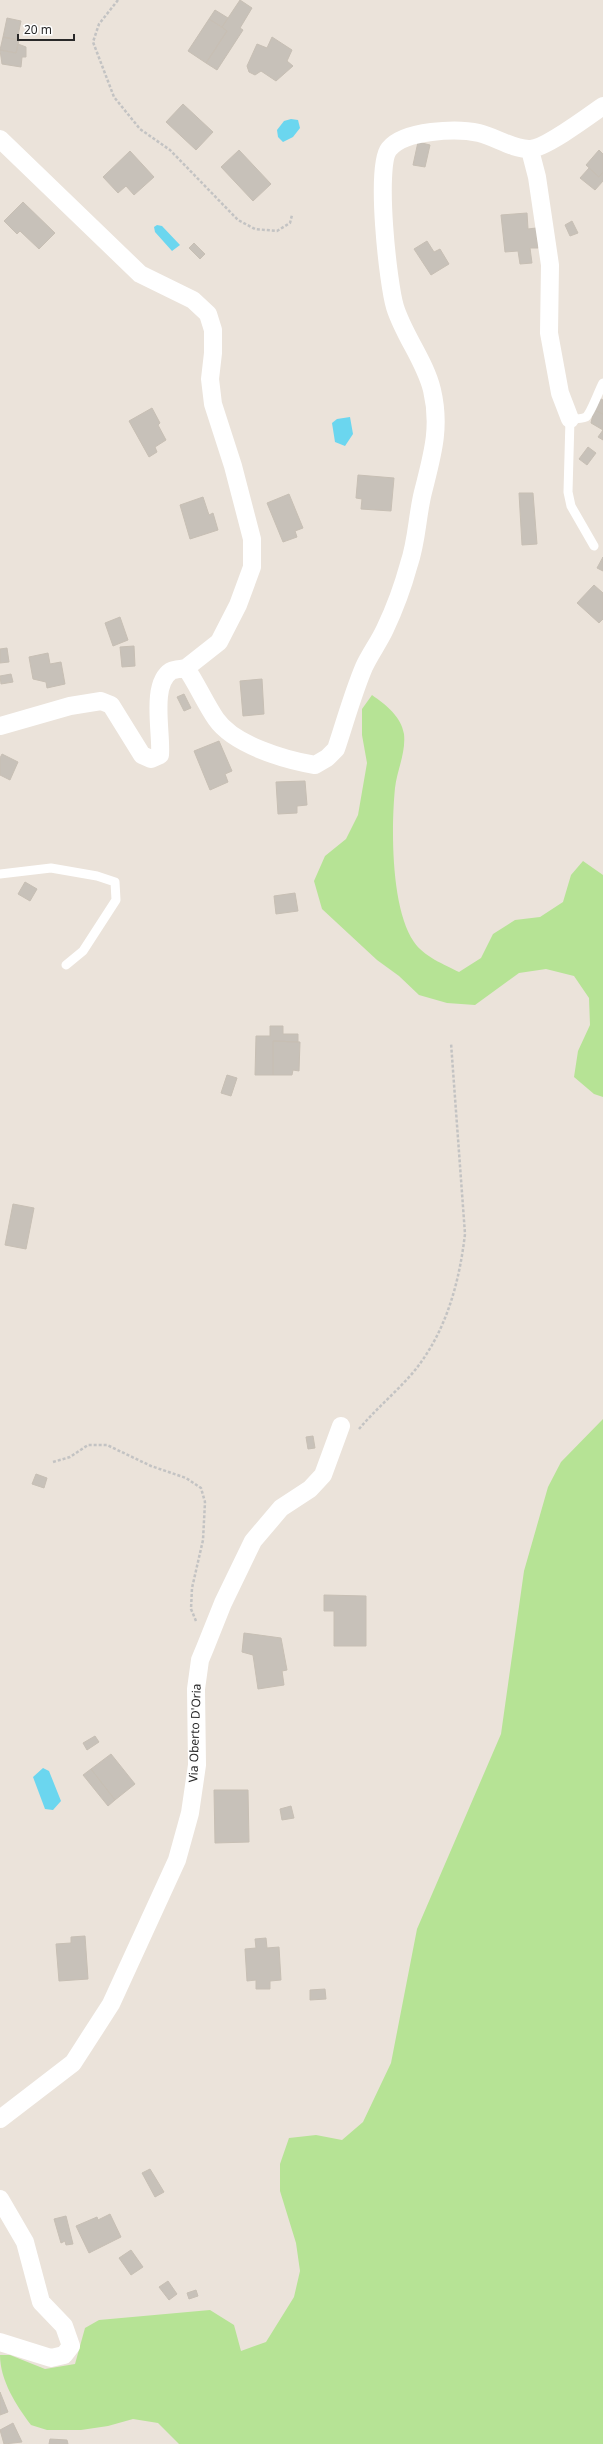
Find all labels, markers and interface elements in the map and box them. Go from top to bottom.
scale bar [18,16,74,42]
text: 20 m [24,21,52,38]
street label: Via Oberto D'Oria [184,1683,205,1783]

